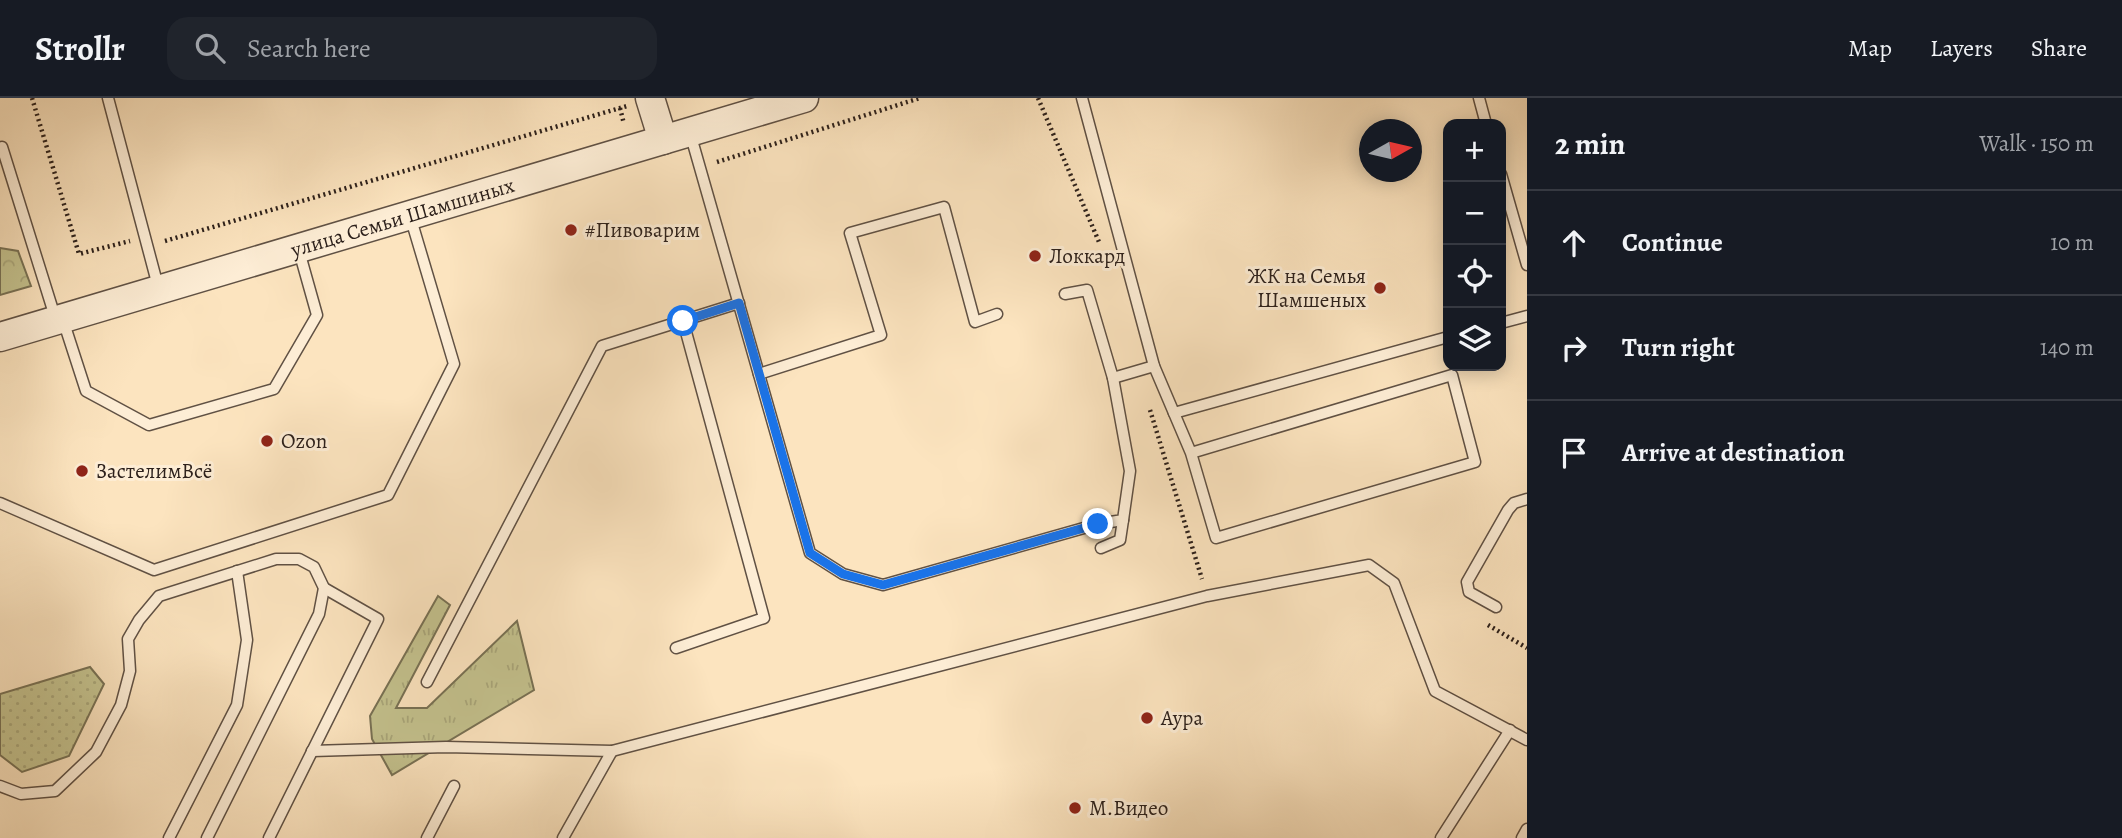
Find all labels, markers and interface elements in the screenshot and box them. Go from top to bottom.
search box [167,17,657,80]
text: Strollr [35,26,125,71]
icon: search [191,29,229,67]
text: Search here [247,31,371,66]
text: Map [1848,32,1892,64]
text: Layers [1930,32,1993,64]
text: Share [2031,32,2087,64]
north arrow [1359,119,1422,182]
map controls [1443,119,1506,371]
button: + [1443,119,1506,182]
text: 2 min [1555,124,1625,164]
text: Walk · 150 m [1979,128,2094,159]
street label: улица Семьи Шамшиных [287,171,518,264]
button: − [1443,182,1506,245]
place label: #Пивоварим [585,216,700,244]
marker: #Пивоварим [563,222,579,238]
icon: ahead [1555,224,1593,262]
text: Continue [1622,225,1723,260]
text: 10 m [2050,227,2094,258]
place label: Локкард [1049,242,1125,270]
button: locate [1443,245,1506,308]
marker: Локкард [1027,248,1043,264]
place label: ЖК на Семья Шамшеных [1248,262,1367,314]
marker: ЖК на Семья Шамшеных [1372,280,1388,296]
route start [667,305,698,336]
button: layers [1443,308,1506,371]
icon: right [1555,329,1593,367]
text: Turn right [1622,330,1735,365]
text: 140 m [2040,332,2094,363]
place label: Ozon [281,427,327,455]
marker: Ozon [259,433,275,449]
icon: arrive [1555,434,1593,472]
text: Arrive at destination [1622,435,1845,470]
place label: ЗастелимВсё [96,457,212,485]
marker: ЗастелимВсё [74,463,90,479]
route end [1082,508,1113,539]
place label: Аура [1160,704,1203,732]
marker: Аура [1139,710,1155,726]
place label: М.Видео [1089,794,1168,822]
marker: М.Видео [1067,800,1083,816]

